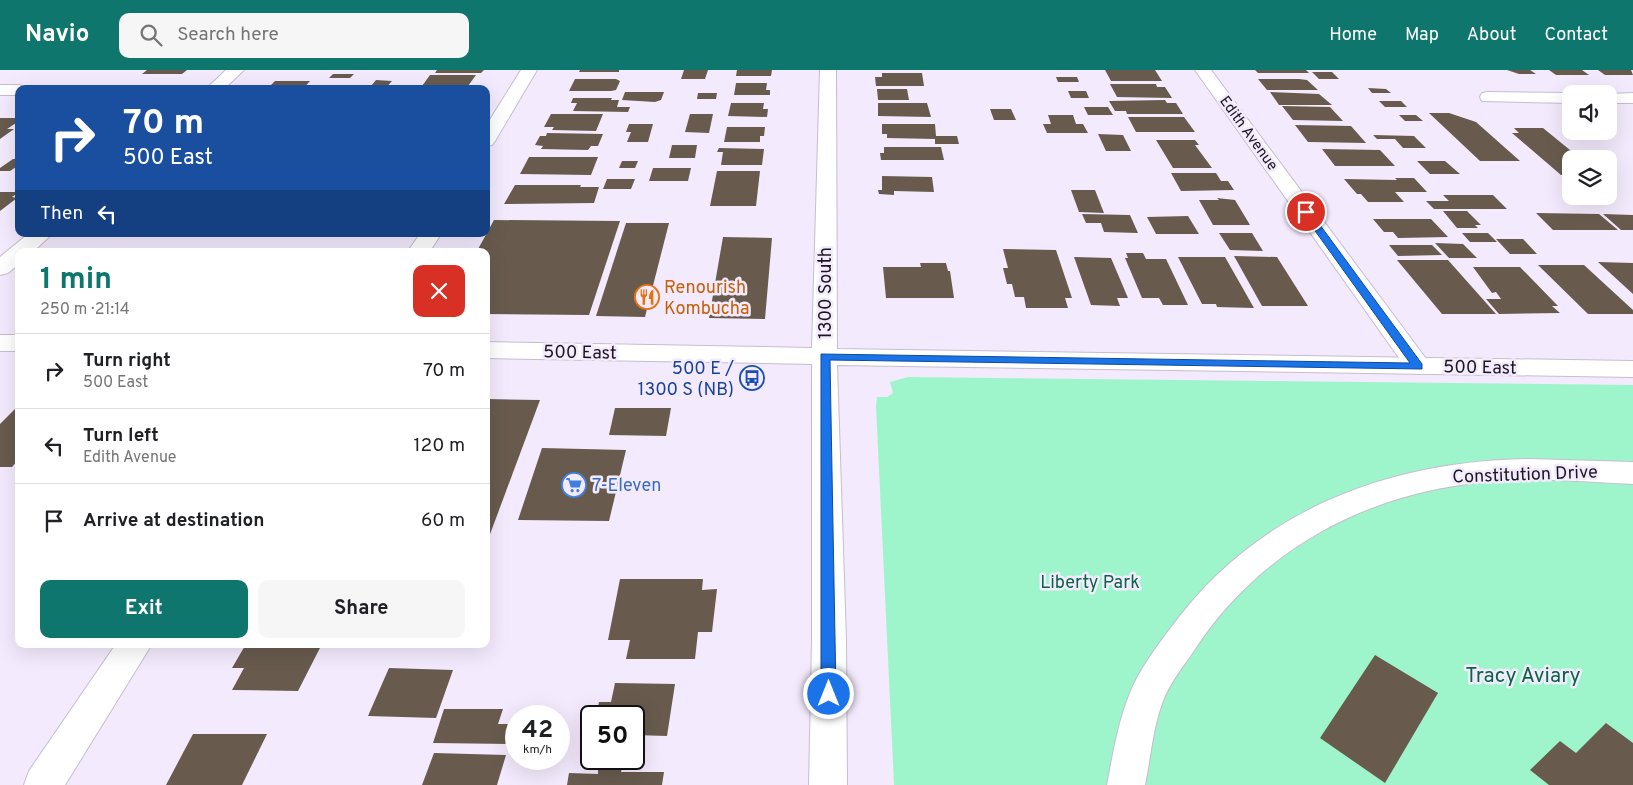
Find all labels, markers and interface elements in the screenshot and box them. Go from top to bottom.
search box [119,13,469,58]
text: Navio [25,20,89,50]
icon: search [137,21,165,49]
text: Search here [177,23,279,47]
text: Home [1329,24,1377,47]
text: Map [1405,24,1439,47]
text: About [1467,24,1516,47]
text: Contact [1544,24,1608,47]
map controls [1562,85,1617,205]
button: sound [1562,85,1617,140]
street label: Edith Avenue [1214,93,1281,175]
text: 70 m [123,102,204,146]
icon: right [40,105,105,170]
text: 500 East [123,145,213,172]
button: layers [1562,150,1617,205]
pin [1285,191,1327,233]
icon: arrive [1292,198,1320,226]
icon: left [93,200,121,228]
text: Then [40,202,83,226]
street label: 1300 South [815,247,838,339]
text: 1 min [40,262,112,299]
button: close [413,265,465,317]
place label: Renourish Kombucha [664,277,749,321]
restaurant icon: Renourish Kombucha [634,284,660,310]
text: 250 m · 21:14 [40,300,130,320]
street label: 500 East [543,341,617,366]
text: Turn right [83,349,171,373]
street label: 500 East [1443,356,1517,381]
icon: right [40,357,68,385]
place label: 500 E / 1300 S (NB) [638,358,734,402]
text: 70 m [423,359,465,383]
bus stop icon: 500 E / 1300 S (NB) [739,365,765,391]
text: 500 East [83,373,148,393]
text: Turn left [83,424,159,448]
icon: left [40,432,68,460]
text: 120 m [414,434,465,458]
text: Edith Avenue [83,448,176,468]
street label: Constitution Drive [1452,461,1598,490]
supermarket icon: 7-Eleven [561,472,587,498]
place label: 7-Eleven [592,475,661,498]
icon: arrive [40,507,68,535]
text: Arrive at destination [83,509,264,533]
text: 60 m [421,509,465,533]
park label: Liberty Park [1040,572,1140,595]
button: Exit [40,580,248,638]
button: Share [258,580,465,638]
park label: Tracy Aviary [1465,663,1581,690]
position arrow [802,667,854,719]
speed limit sign: 50 [580,705,645,770]
text: 42 [522,715,553,747]
text: km/h [523,742,552,758]

